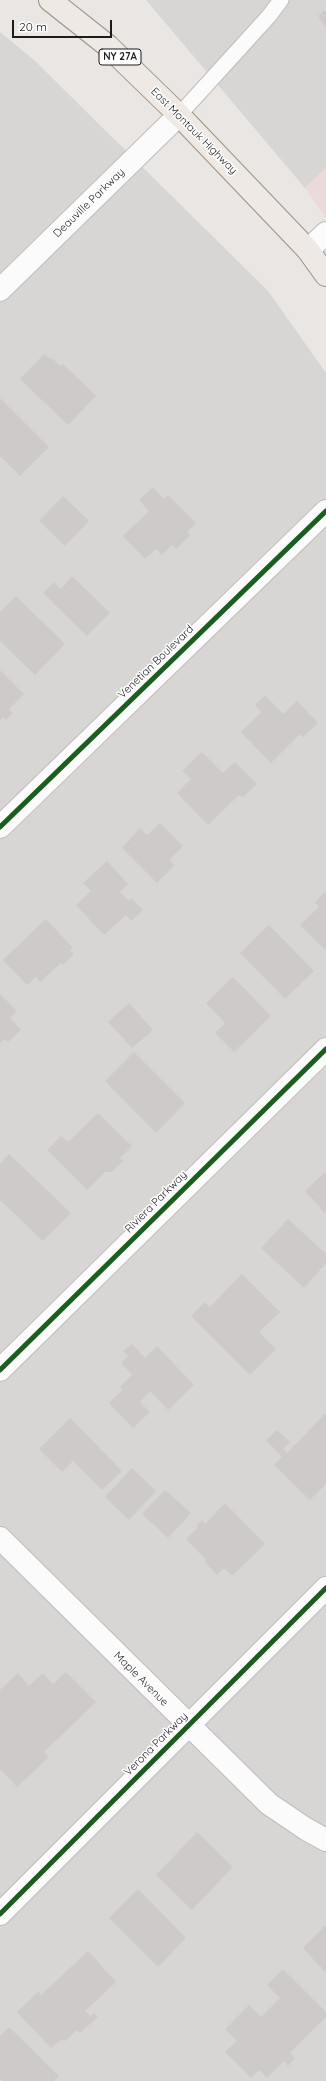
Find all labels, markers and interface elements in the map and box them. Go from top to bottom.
scale bar [14,12,114,38]
text: 20 m [19,19,47,34]
road number: NY 27A [99,49,141,65]
street label: East Montauk Highway [148,85,240,177]
street label: Deauville Parkway [51,166,127,240]
street label: Venetian Boulevard [116,623,196,701]
street label: Riviera Parkway [122,1168,190,1236]
street label: Maple Avenue [111,1649,171,1709]
street label: Verona Parkway [121,1709,191,1779]

